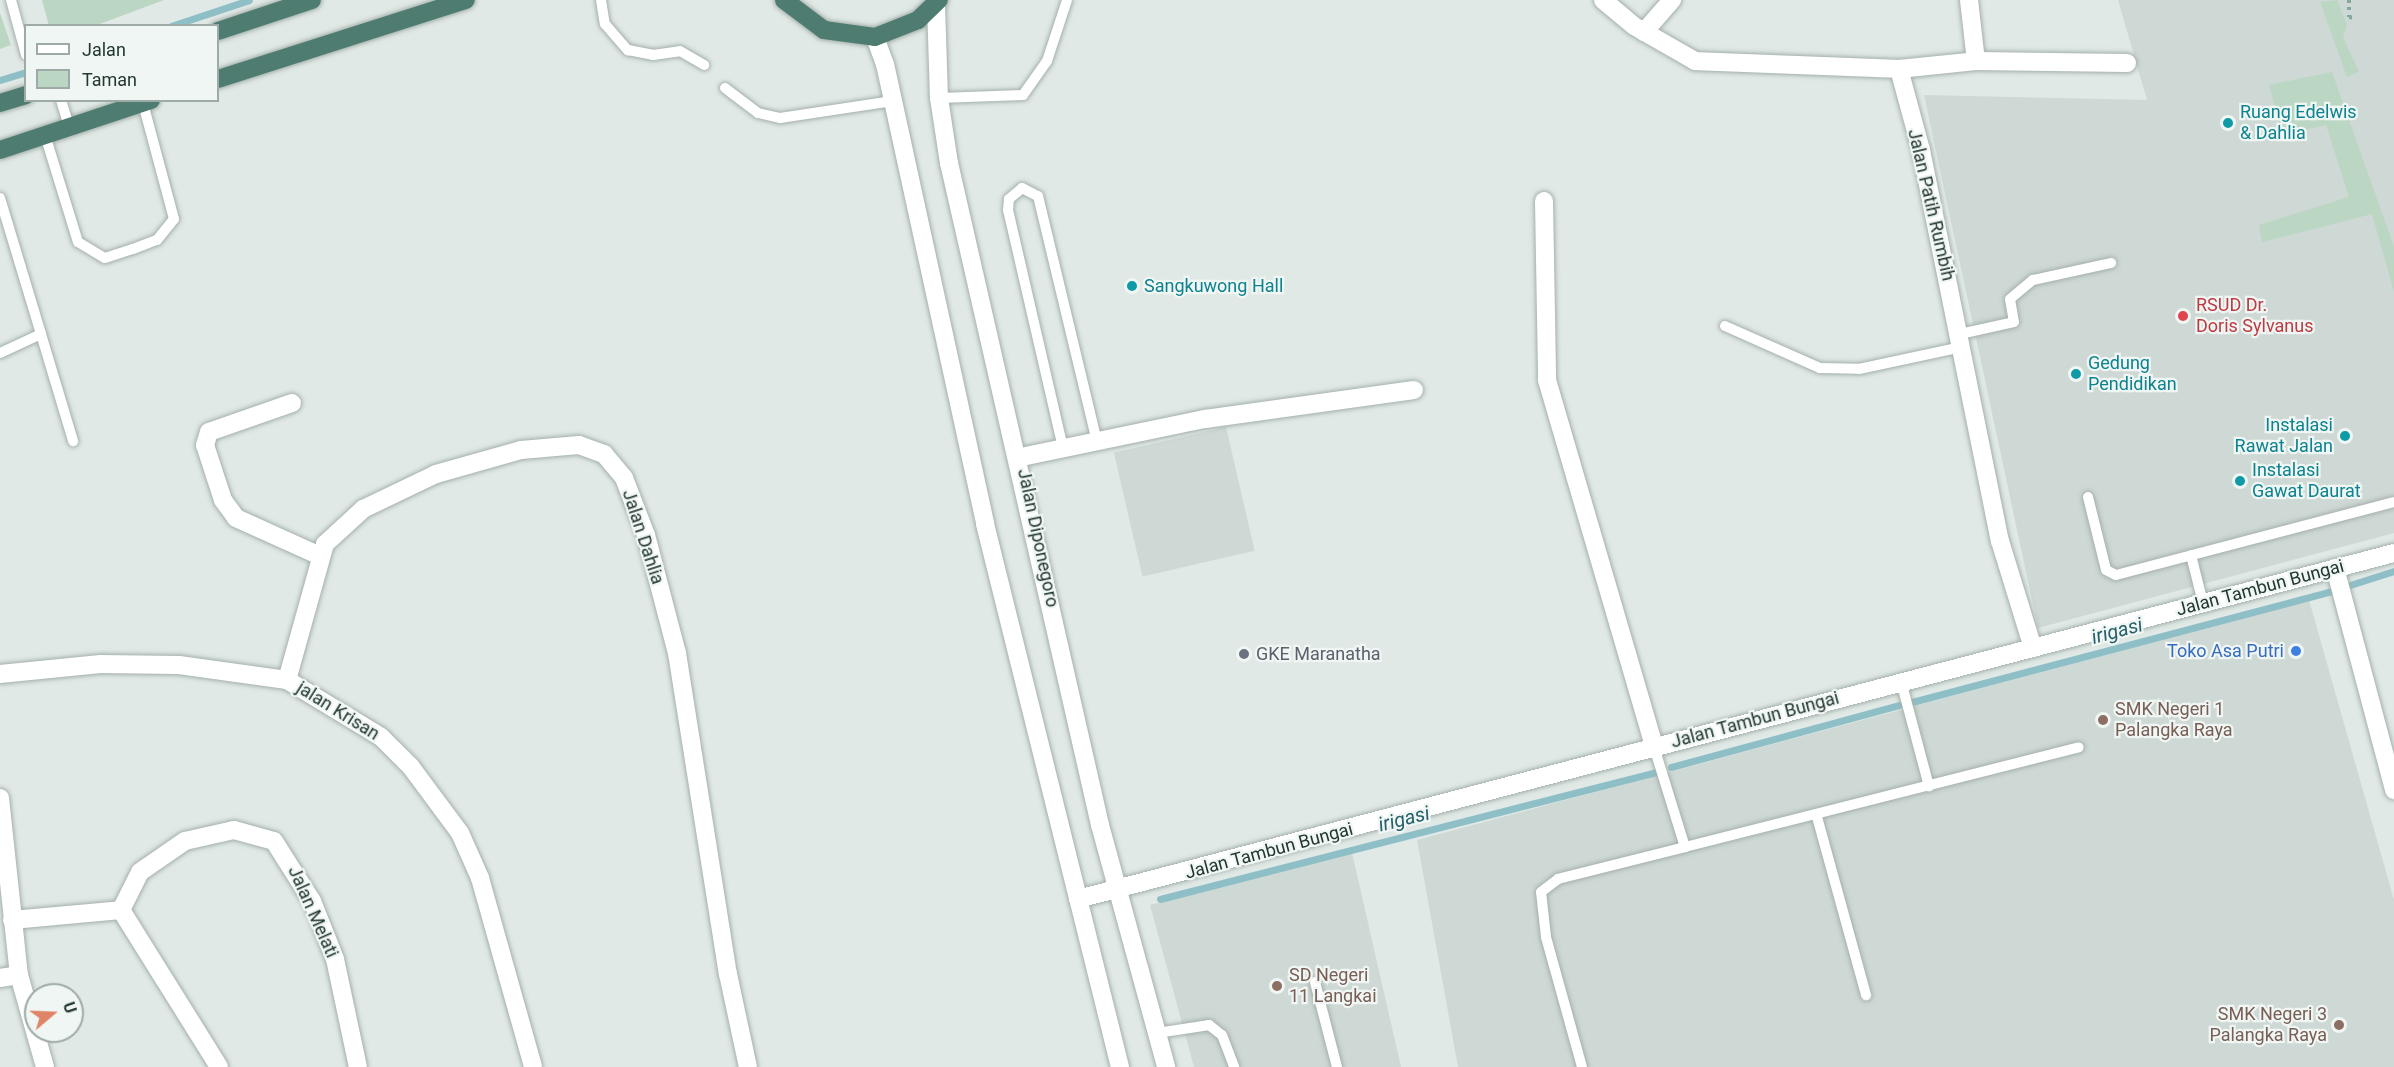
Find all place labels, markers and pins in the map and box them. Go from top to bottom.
place label: Ruang Edelwis & Dahlia [2240,102,2357,144]
marker: Ruang Edelwis & Dahlia [2221,116,2235,130]
place label: Sangkuwong Hall [1144,275,1283,297]
marker: Sangkuwong Hall [1125,279,1139,293]
place label: RSUD Dr. Doris Sylvanus [2196,295,2313,338]
marker: RSUD Dr. Doris Sylvanus [2174,307,2192,325]
place label: Gedung Pendidikan [2088,353,2177,395]
marker: Gedung Pendidikan [2069,367,2083,381]
place label: Instalasi Rawat Jalan [2235,415,2333,458]
marker: Instalasi Rawat Jalan [2338,429,2352,443]
place label: Instalasi Gawat Daurat [2252,460,2361,502]
marker: Instalasi Gawat Daurat [2233,474,2247,488]
place label: Toko Asa Putri [2167,640,2284,662]
place label: GKE Maranatha [1256,643,1381,665]
marker: Toko Asa Putri [2289,644,2303,658]
marker: GKE Maranatha [1237,647,1251,661]
place label: SMK Negeri 1 Palangka Raya [2115,699,2233,742]
marker: SMK Negeri 1 Palangka Raya [2096,713,2110,727]
place label: SD Negeri 11 Langkai [1289,965,1377,1008]
marker: SD Negeri 11 Langkai [1270,979,1284,993]
place label: SMK Negeri 3 Palangka Raya [2209,1004,2327,1046]
marker: SMK Negeri 3 Palangka Raya [2332,1018,2346,1032]

